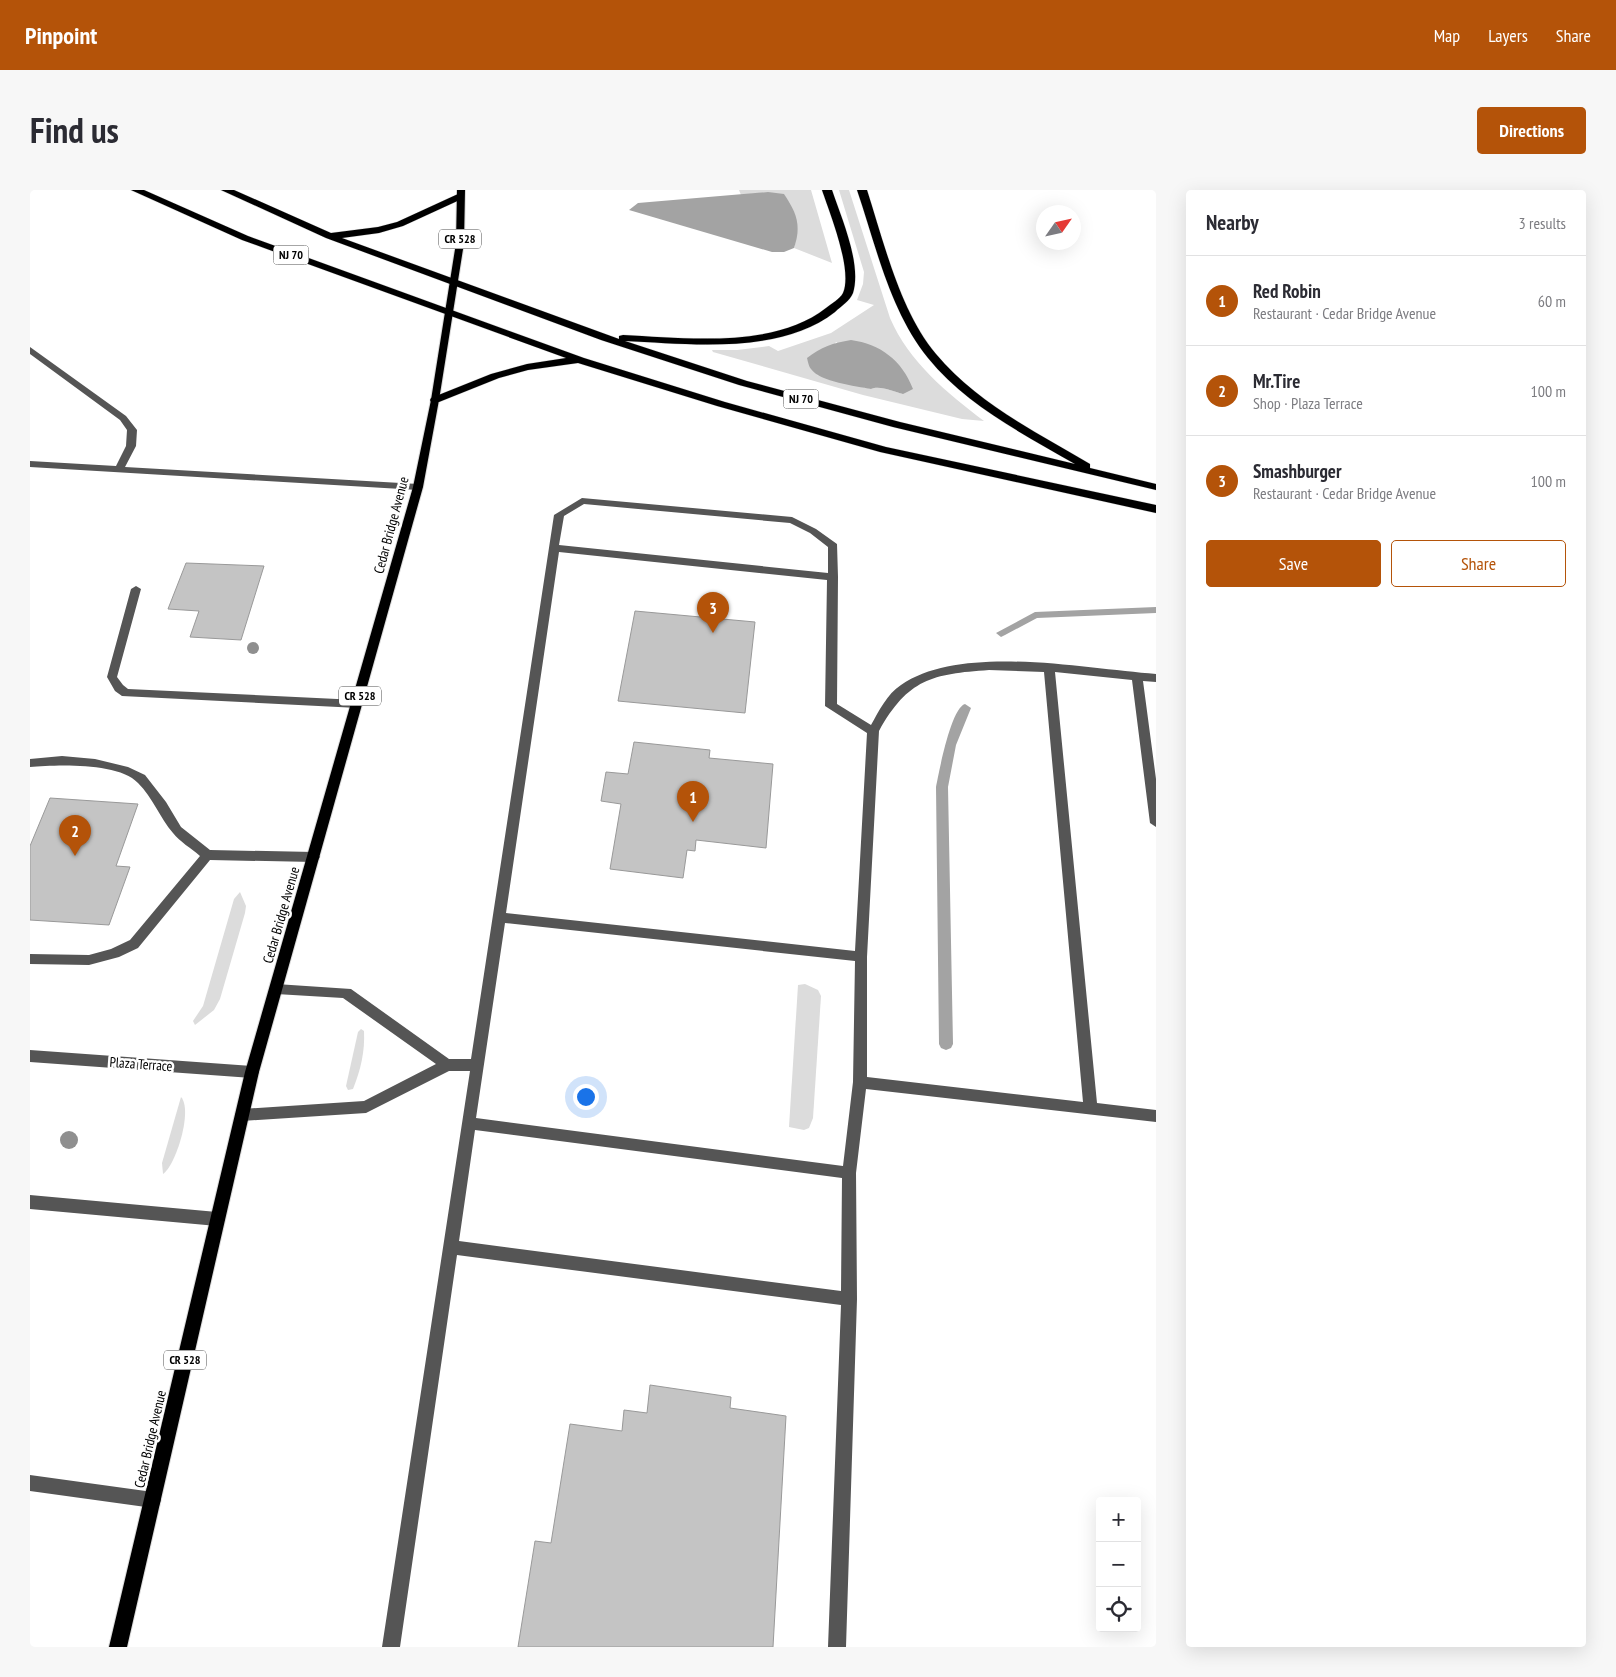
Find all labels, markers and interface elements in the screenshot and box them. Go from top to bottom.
text: Pinpoint [25,20,97,51]
text: Map [1434,24,1460,47]
text: Layers [1488,24,1528,47]
text: Share [1556,24,1591,47]
text: Find us [30,107,119,153]
button: Directions [1477,107,1586,154]
north arrow [1036,205,1081,250]
text: Nearby [1206,209,1259,236]
text: 3 results [1519,213,1566,233]
road number: CR 528 [439,230,481,249]
road number: NJ 70 [274,246,308,264]
text: Red Robin [1253,279,1321,303]
text: 1 [1218,291,1226,311]
text: 60 m [1538,291,1566,311]
text: Restaurant · Cedar Bridge Avenue [1253,303,1436,323]
text: Mr.Tire [1253,369,1300,393]
text: 2 [1218,381,1226,401]
text: 100 m [1531,381,1566,401]
road number: NJ 70 [784,390,818,408]
text: Shop · Plaza Terrace [1253,393,1363,413]
text: Smashburger [1253,459,1342,483]
text: 3 [1218,471,1226,491]
text: 100 m [1531,471,1566,491]
street label: Cedar Bridge Avenue [369,474,413,575]
text: Restaurant · Cedar Bridge Avenue [1253,483,1436,503]
button: Save [1206,540,1381,587]
button: Share [1391,540,1566,587]
pin: 3 [697,592,729,633]
road number: CR 528 [339,686,381,706]
pin: 1 [677,781,709,822]
pin: 2 [59,815,91,856]
street label: Cedar Bridge Avenue [259,864,303,965]
street label: Plaza Terrace [109,1053,173,1075]
your location [573,1084,599,1110]
road number: CR 528 [164,1350,206,1370]
street label: Cedar Bridge Avenue [130,1388,170,1490]
map controls [1096,1497,1141,1632]
button: + [1096,1497,1141,1542]
button: − [1096,1542,1141,1587]
button: locate [1096,1587,1141,1632]

